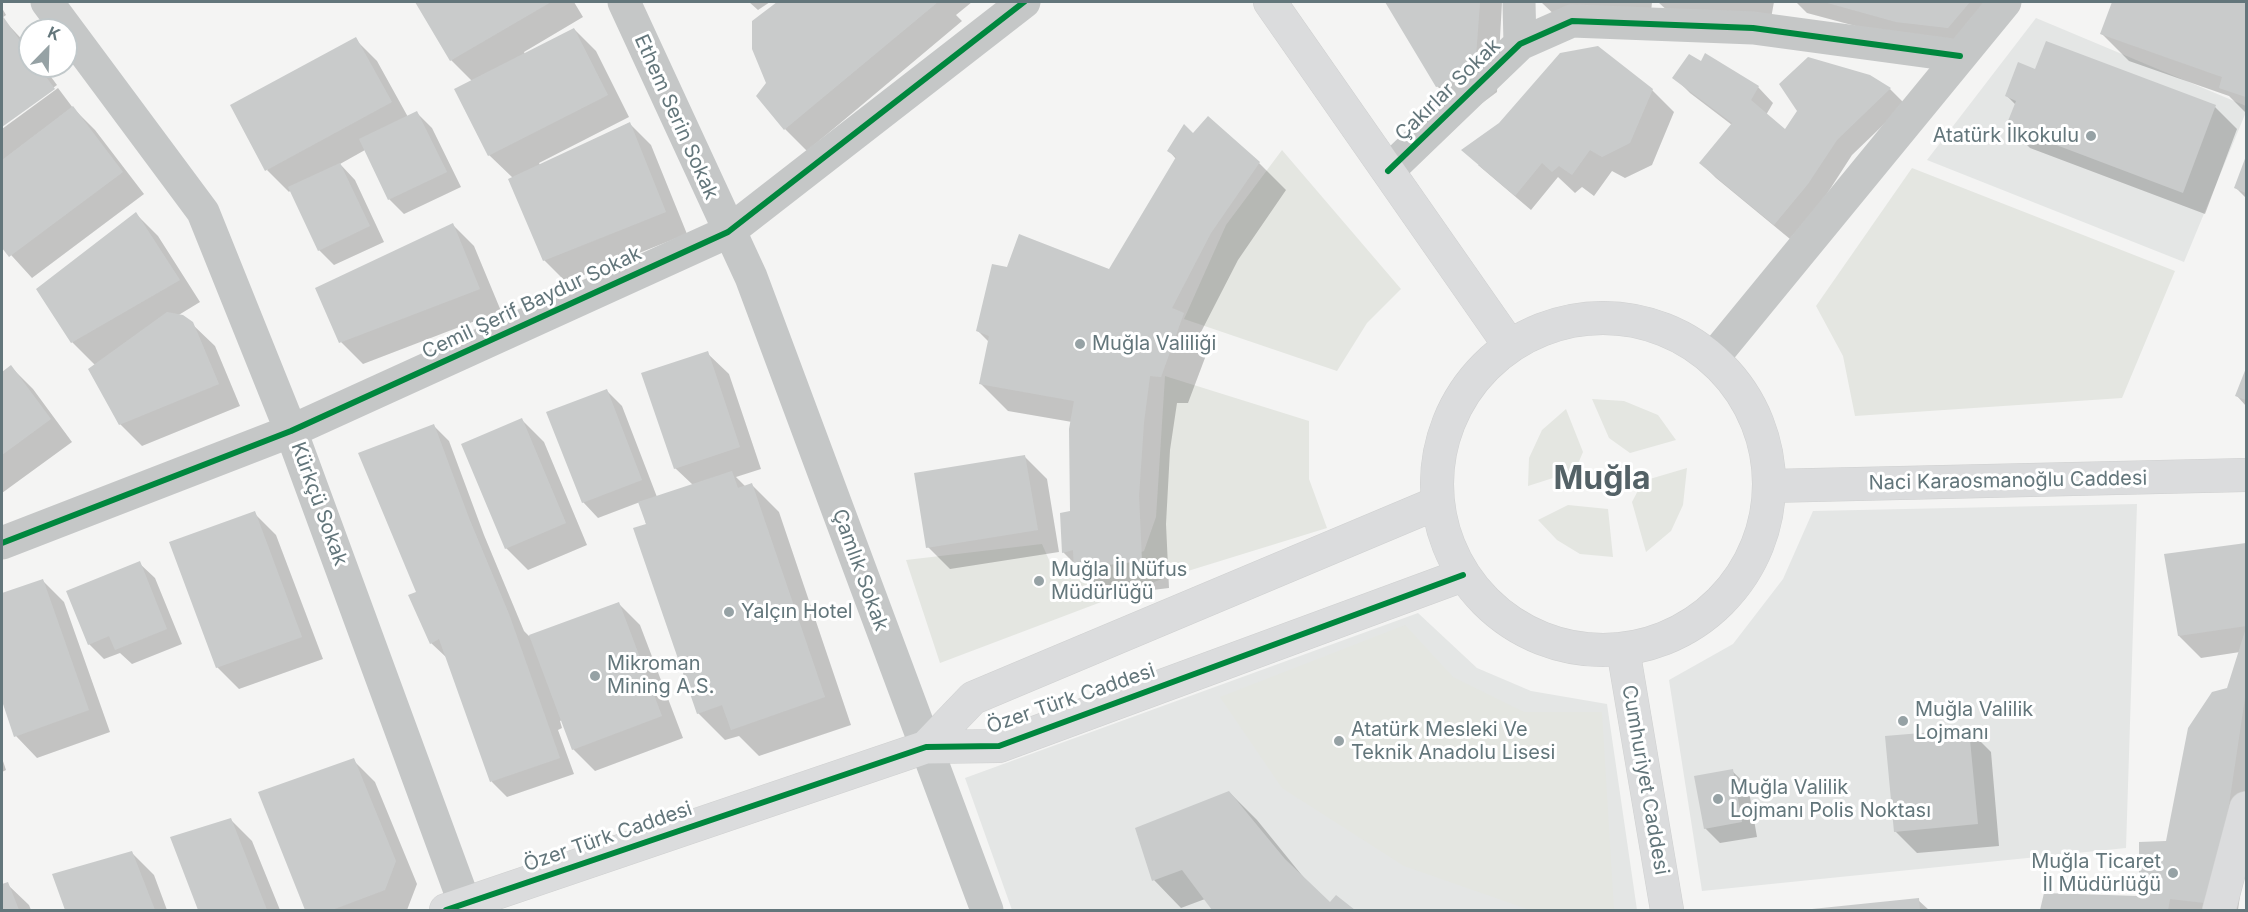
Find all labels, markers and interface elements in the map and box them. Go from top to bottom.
north arrow [18,18,78,78]
text: K [45,22,63,45]
street label: Ethem Serin Sokak [629,31,723,203]
street label: Çakırlar Sokak [1390,34,1506,146]
place label: Atatürk İlkokulu [1933,124,2079,148]
marker: Atatürk İlkokulu [2084,129,2098,143]
street label: Cemil Şerif Baydur Sokak [418,242,646,364]
place label: Muğla Valiliği [1092,332,1216,356]
marker: Muğla Valiliği [1073,337,1087,351]
street label: Kürkçü Sokak [286,439,352,569]
district label: Muğla [1553,460,1651,498]
street label: Naci Karaosmanoğlu Caddesi [1868,467,2148,495]
street label: Çamlık Sokak [827,506,893,634]
place label: Muğla İl Nüfus Müdürlüğü [1051,558,1187,605]
marker: Muğla İl Nüfus Müdürlüğü [1032,574,1046,588]
place label: Yalçın Hotel [741,600,853,624]
marker: Yalçın Hotel [722,605,736,619]
place label: Mikroman Mining A.S. [607,652,714,699]
street label: Özer Türk Caddesi [984,659,1158,739]
marker: Mikroman Mining A.S. [588,669,602,683]
street label: Cumhuriyet Caddesi [1616,683,1674,877]
place label: Muğla Valilik Lojmanı [1915,698,2033,745]
marker: Muğla Valilik Lojmanı [1896,714,1910,728]
place label: Atatürk Mesleki Ve Teknik Anadolu Lisesi [1351,718,1555,765]
marker: Atatürk Mesleki Ve Teknik Anadolu Lisesi [1332,734,1346,748]
place label: Muğla Valilik Lojmanı Polis Noktası [1730,776,1931,823]
marker: Muğla Valilik Lojmanı Polis Noktası [1711,792,1725,806]
street label: Özer Türk Caddesi [521,797,695,877]
place label: Muğla Ticaret İl Müdürlüğü [2031,850,2161,897]
marker: Muğla Ticaret İl Müdürlüğü [2166,866,2180,880]

